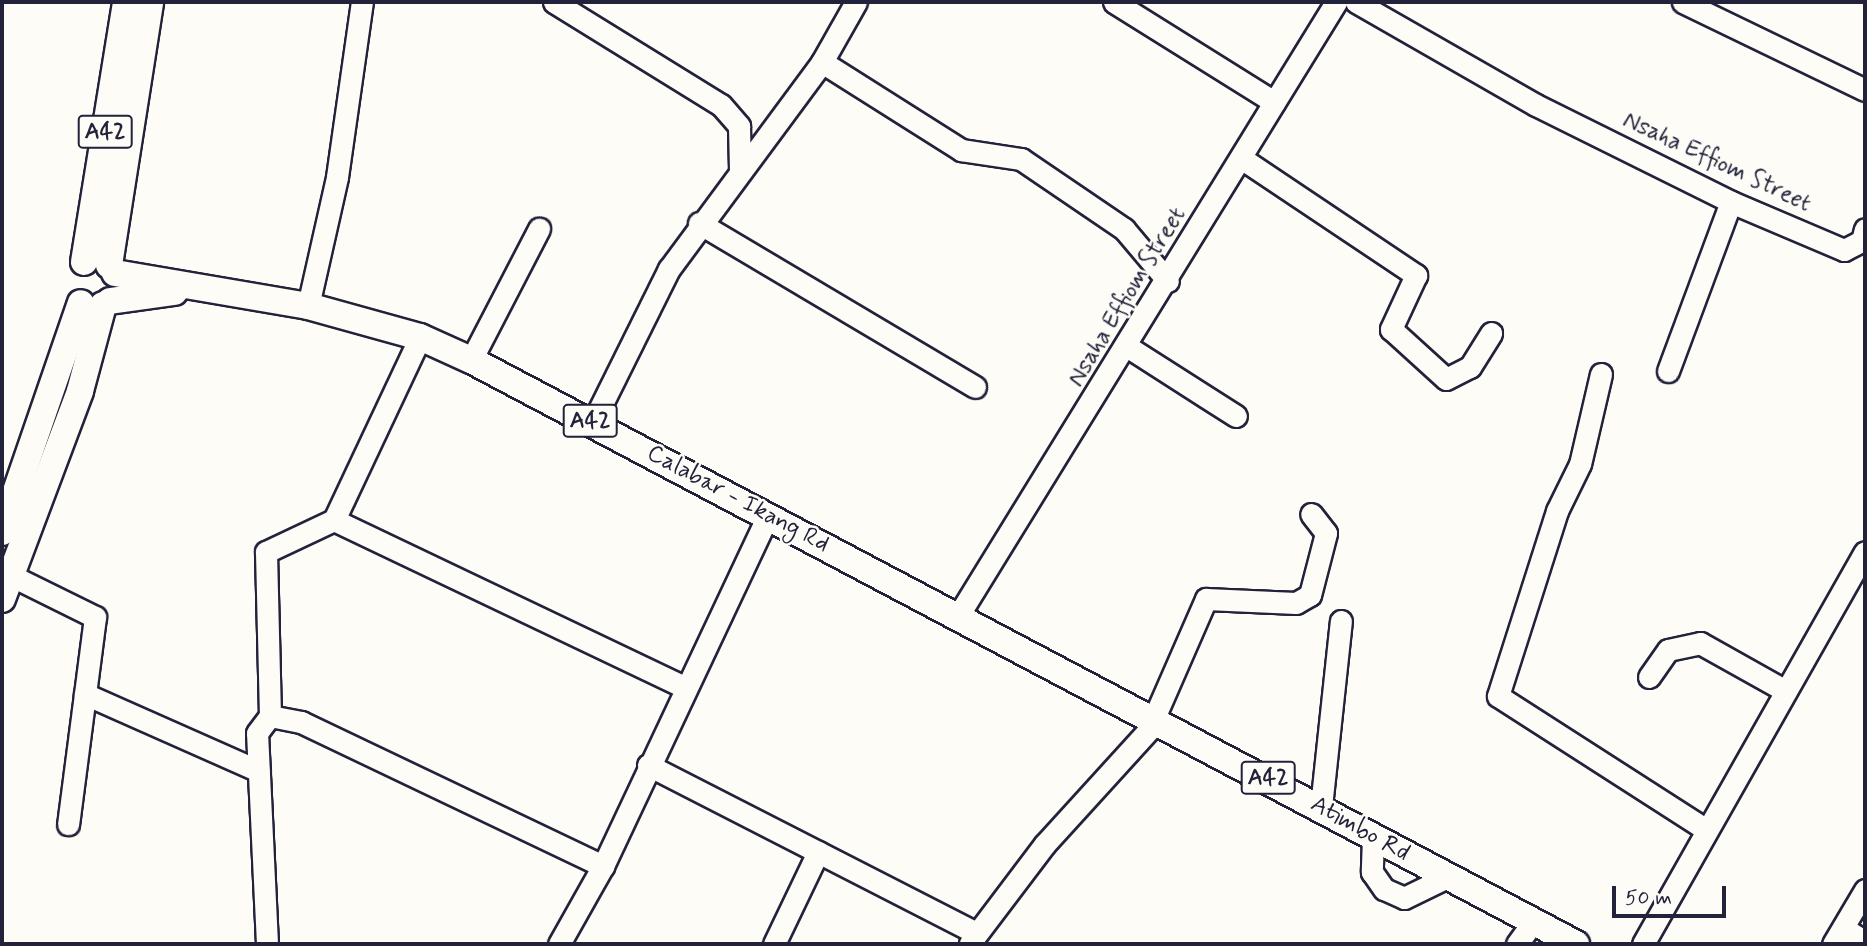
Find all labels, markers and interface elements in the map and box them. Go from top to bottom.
street label: Nsaha Effiom Street [1616,105,1818,219]
road number: A42 [77,113,133,152]
street label: Nsaha Effiom Street [1061,200,1193,394]
road number: A42 [562,402,618,440]
street label: Calabar - Ikang Rd [642,439,834,559]
road number: A42 [1240,758,1296,798]
street label: Atimbo Rd [1306,790,1414,868]
scale bar [1615,872,1729,916]
text: 50 m [1625,884,1672,912]

